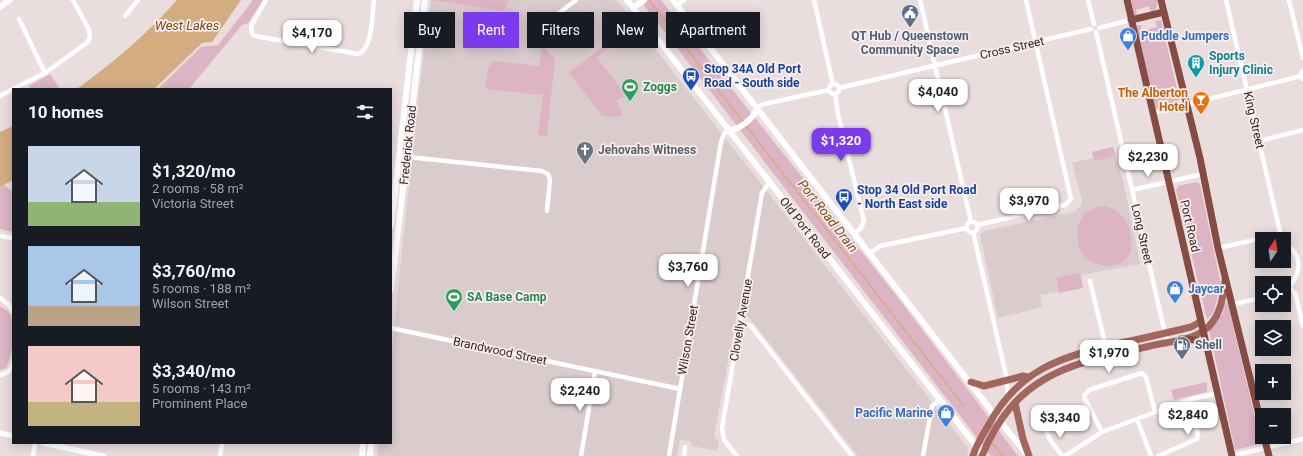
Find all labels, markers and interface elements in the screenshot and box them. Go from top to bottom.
public building icon: QT Hub / Queenstown Community Space [900,3,920,28]
chip: Buy [404,12,455,48]
chip: Rent [463,12,519,48]
chip: Filters [527,12,594,48]
chip: New [602,12,658,48]
chip: Apartment [666,12,760,48]
water label: West Lakes [155,18,220,33]
pin: $4,170 [279,20,345,54]
text: $4,170 [292,25,332,40]
shop icon: Puddle Jumpers [1118,26,1138,51]
place label: QT Hub / Queenstown Community Space [851,29,969,57]
place label: Puddle Jumpers [1141,29,1229,43]
street label: Cross Street [978,34,1046,62]
place label: Sports Injury Clinic [1209,49,1273,77]
building icon: Sports Injury Clinic [1186,53,1206,78]
place label: Stop 34A Old Port Road - South side [704,62,801,90]
bus stop icon: Stop 34A Old Port Road - South side [681,66,701,91]
sports icon: Zoggs [620,77,640,102]
pin: $4,040 [905,79,971,113]
place label: Zoggs [643,80,677,94]
text: $4,040 [918,84,958,99]
place label: The Alberton Hotel [1118,86,1188,114]
bar icon: The Alberton Hotel [1191,90,1211,115]
street label: King Street [1241,90,1267,150]
icon: filters [354,101,376,123]
text: 10 homes [28,102,104,122]
street label: Frederick Road [397,105,419,185]
pin: $1,320 [808,128,874,162]
text: $1,320 [821,133,861,148]
church icon: Jehovahs Witness [575,140,595,165]
place label: Jehovahs Witness [598,143,696,157]
pin: $2,230 [1115,144,1181,178]
text: $2,230 [1128,149,1168,164]
text: $1,320/mo [152,161,236,181]
icon: home [60,162,108,210]
water label: Port Road Drain [795,177,861,255]
text: 2 rooms · 58 m² [152,181,244,196]
place label: Stop 34 Old Port Road - North East side [857,183,977,211]
bus stop icon: Stop 34 Old Port Road - North East side [834,187,854,212]
pin: $3,970 [996,188,1062,222]
text: $3,970 [1009,193,1049,208]
street label: Old Port Road [777,195,833,261]
text: Victoria Street [152,196,234,211]
street label: Port Road [1177,199,1203,253]
street label: Long Street [1128,203,1156,266]
north arrow [1255,232,1291,268]
map controls [1255,232,1291,444]
pin: $3,760 [655,254,721,288]
text: $3,760 [668,259,708,274]
text: $3,760/mo [152,261,236,281]
icon: home [60,262,108,310]
button: locate [1255,276,1291,312]
street label: Clovelly Avenue [727,278,755,362]
shop icon: Jaycar [1165,279,1185,304]
text: 5 rooms · 188 m² [152,281,251,296]
place label: Jaycar [1188,282,1225,296]
sports icon: SA Base Camp [444,287,464,312]
place label: SA Base Camp [467,290,547,304]
text: Wilson Street [152,296,229,311]
street label: Wilson Street [675,304,701,376]
button: layers [1255,320,1291,356]
street label: Brandwood Street [452,334,548,368]
fuel station icon: Shell [1172,335,1192,360]
place label: Shell [1195,338,1222,352]
pin: $1,970 [1076,340,1142,374]
text: $1,970 [1089,345,1129,360]
text: $3,340/mo [152,361,236,381]
icon: home [60,362,108,410]
button: + [1255,364,1291,400]
pin: $2,240 [547,378,613,412]
text: 5 rooms · 143 m² [152,381,251,396]
text: $2,240 [560,383,600,398]
text: Prominent Place [152,396,247,411]
pin: $2,840 [1155,402,1221,436]
shop icon: Pacific Marine [936,403,956,428]
pin: $3,340 [1027,405,1093,439]
place label: Pacific Marine [855,406,934,420]
text: $2,840 [1168,407,1208,422]
button: − [1255,408,1291,444]
text: $3,340 [1040,410,1080,425]

